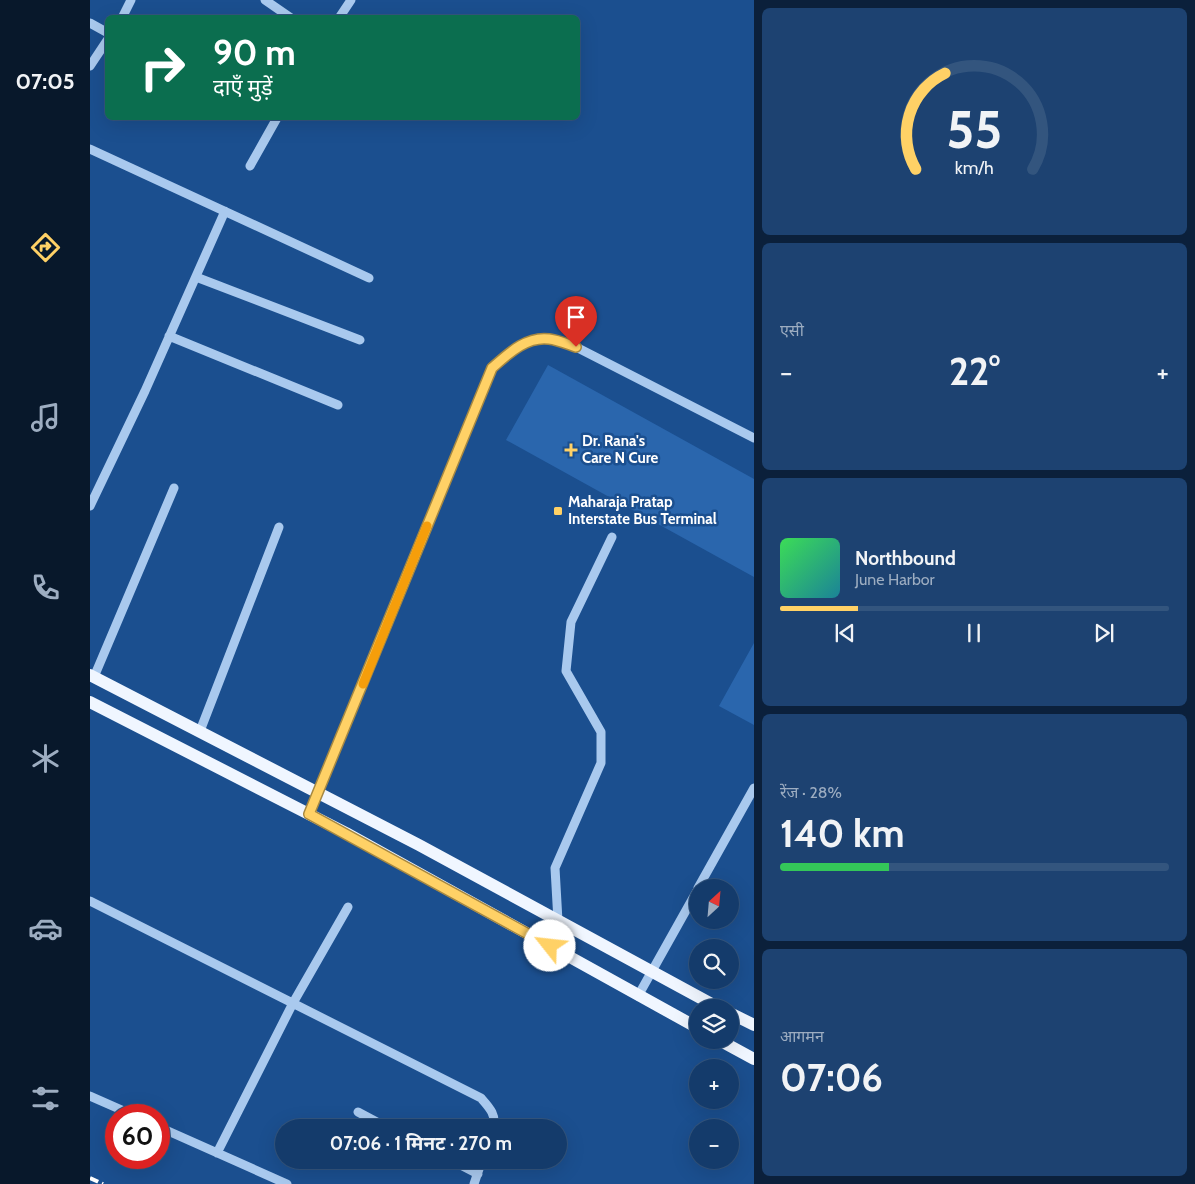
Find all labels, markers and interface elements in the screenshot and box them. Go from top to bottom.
text: 90 m [213,31,296,74]
icon: right [130,35,195,100]
text: 07:05 [16,68,74,95]
text: दाएँ मुड़ें [213,74,272,101]
text: 55 [947,98,1002,161]
text: km/h [955,157,994,178]
icon: directions [28,230,63,265]
pin [555,296,597,347]
icon: arrive [562,303,590,331]
text: एसी [780,321,804,340]
text: 22° [949,348,1000,395]
text: − [780,355,792,389]
text: + [1157,355,1169,389]
icon: music [28,400,63,435]
place label: Dr. Rana's Care N Cure [582,432,659,467]
marker: Dr. Rana's Care N Cure [564,443,578,457]
place label: Maharaja Pratap Interstate Bus Terminal [568,493,717,528]
marker: Maharaja Pratap Interstate Bus Terminal [552,505,564,517]
text: Northbound [855,547,956,570]
icon: phone [28,570,63,605]
text: June Harbor [855,570,935,589]
icon: previous [831,619,859,647]
icon: pause [960,619,988,647]
icon: next [1090,619,1118,647]
icon: climate [28,741,63,776]
text: रेंज · 28% [780,783,842,802]
text: 140 km [780,810,904,857]
north arrow [689,879,739,929]
map controls [689,879,739,1169]
icon: car [28,911,63,946]
position arrow [523,919,575,971]
button: search [689,939,739,989]
button: layers [689,999,739,1049]
text: आगमन [780,1027,824,1046]
text: 07:06 [780,1054,883,1101]
button: + [689,1059,739,1109]
icon: filters [28,1081,63,1116]
speed limit sign: 60 [105,1104,170,1169]
button: − [689,1119,739,1169]
text: 07:06 · 1 मिनट · 270 m [330,1132,512,1155]

